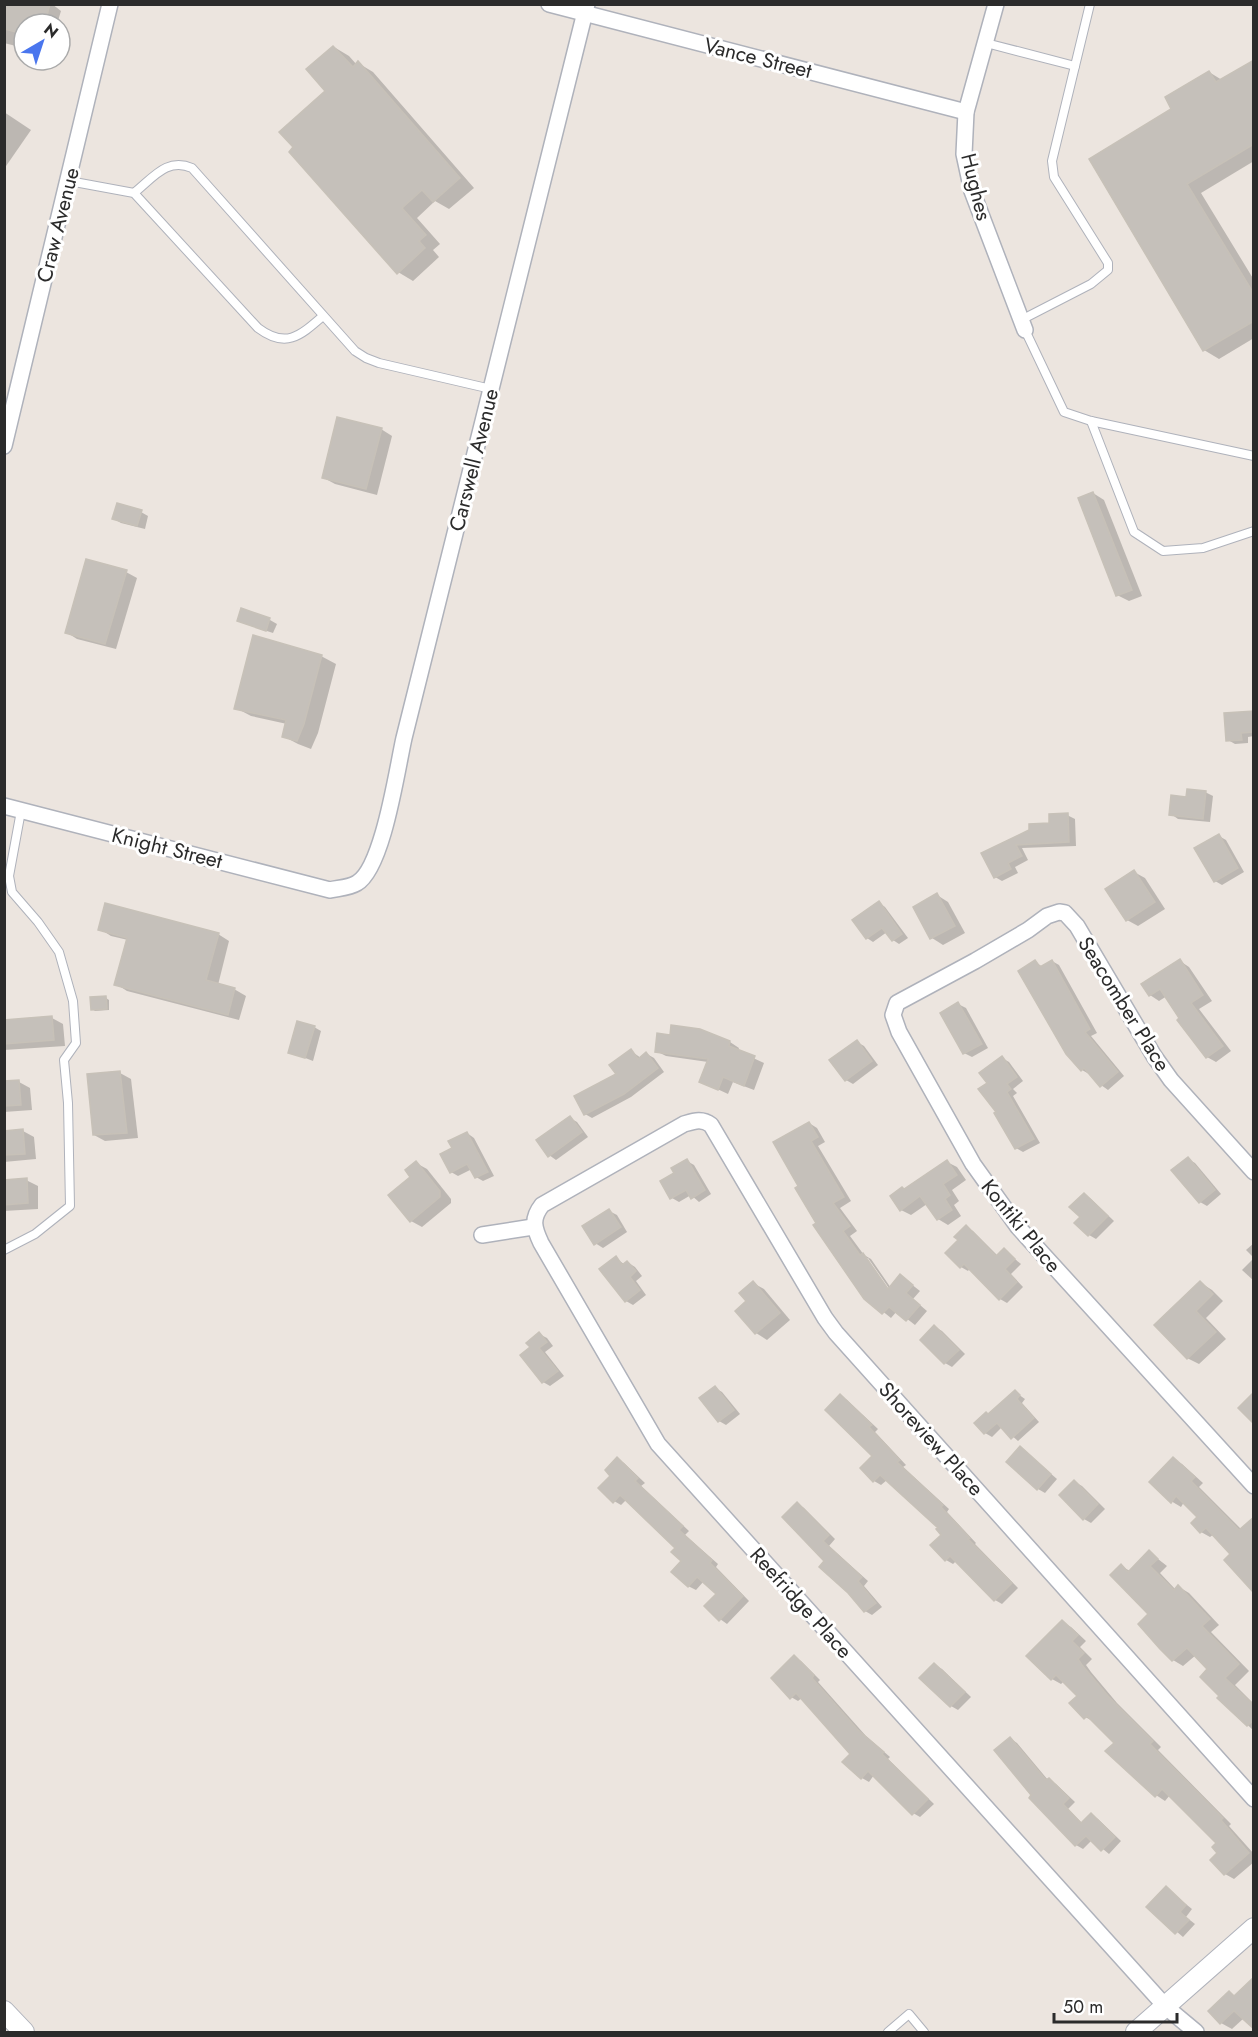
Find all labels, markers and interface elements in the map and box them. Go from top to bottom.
north arrow [12,12,72,72]
text: N [39,18,63,44]
street label: Vance Street [701,30,815,86]
street label: Hughes [953,150,999,224]
street label: Craw Avenue [29,164,87,286]
street label: Carswell Avenue [442,385,506,535]
street label: Knight Street [109,820,225,876]
street label: Seacomber Place [1071,931,1178,1077]
street label: Kontiki Place [974,1173,1068,1279]
street label: Shoreview Place [872,1375,991,1503]
street label: Reefridge Place [743,1541,859,1665]
scale bar [1054,1986,1177,2024]
text: 50 m [1063,1994,1103,2020]

